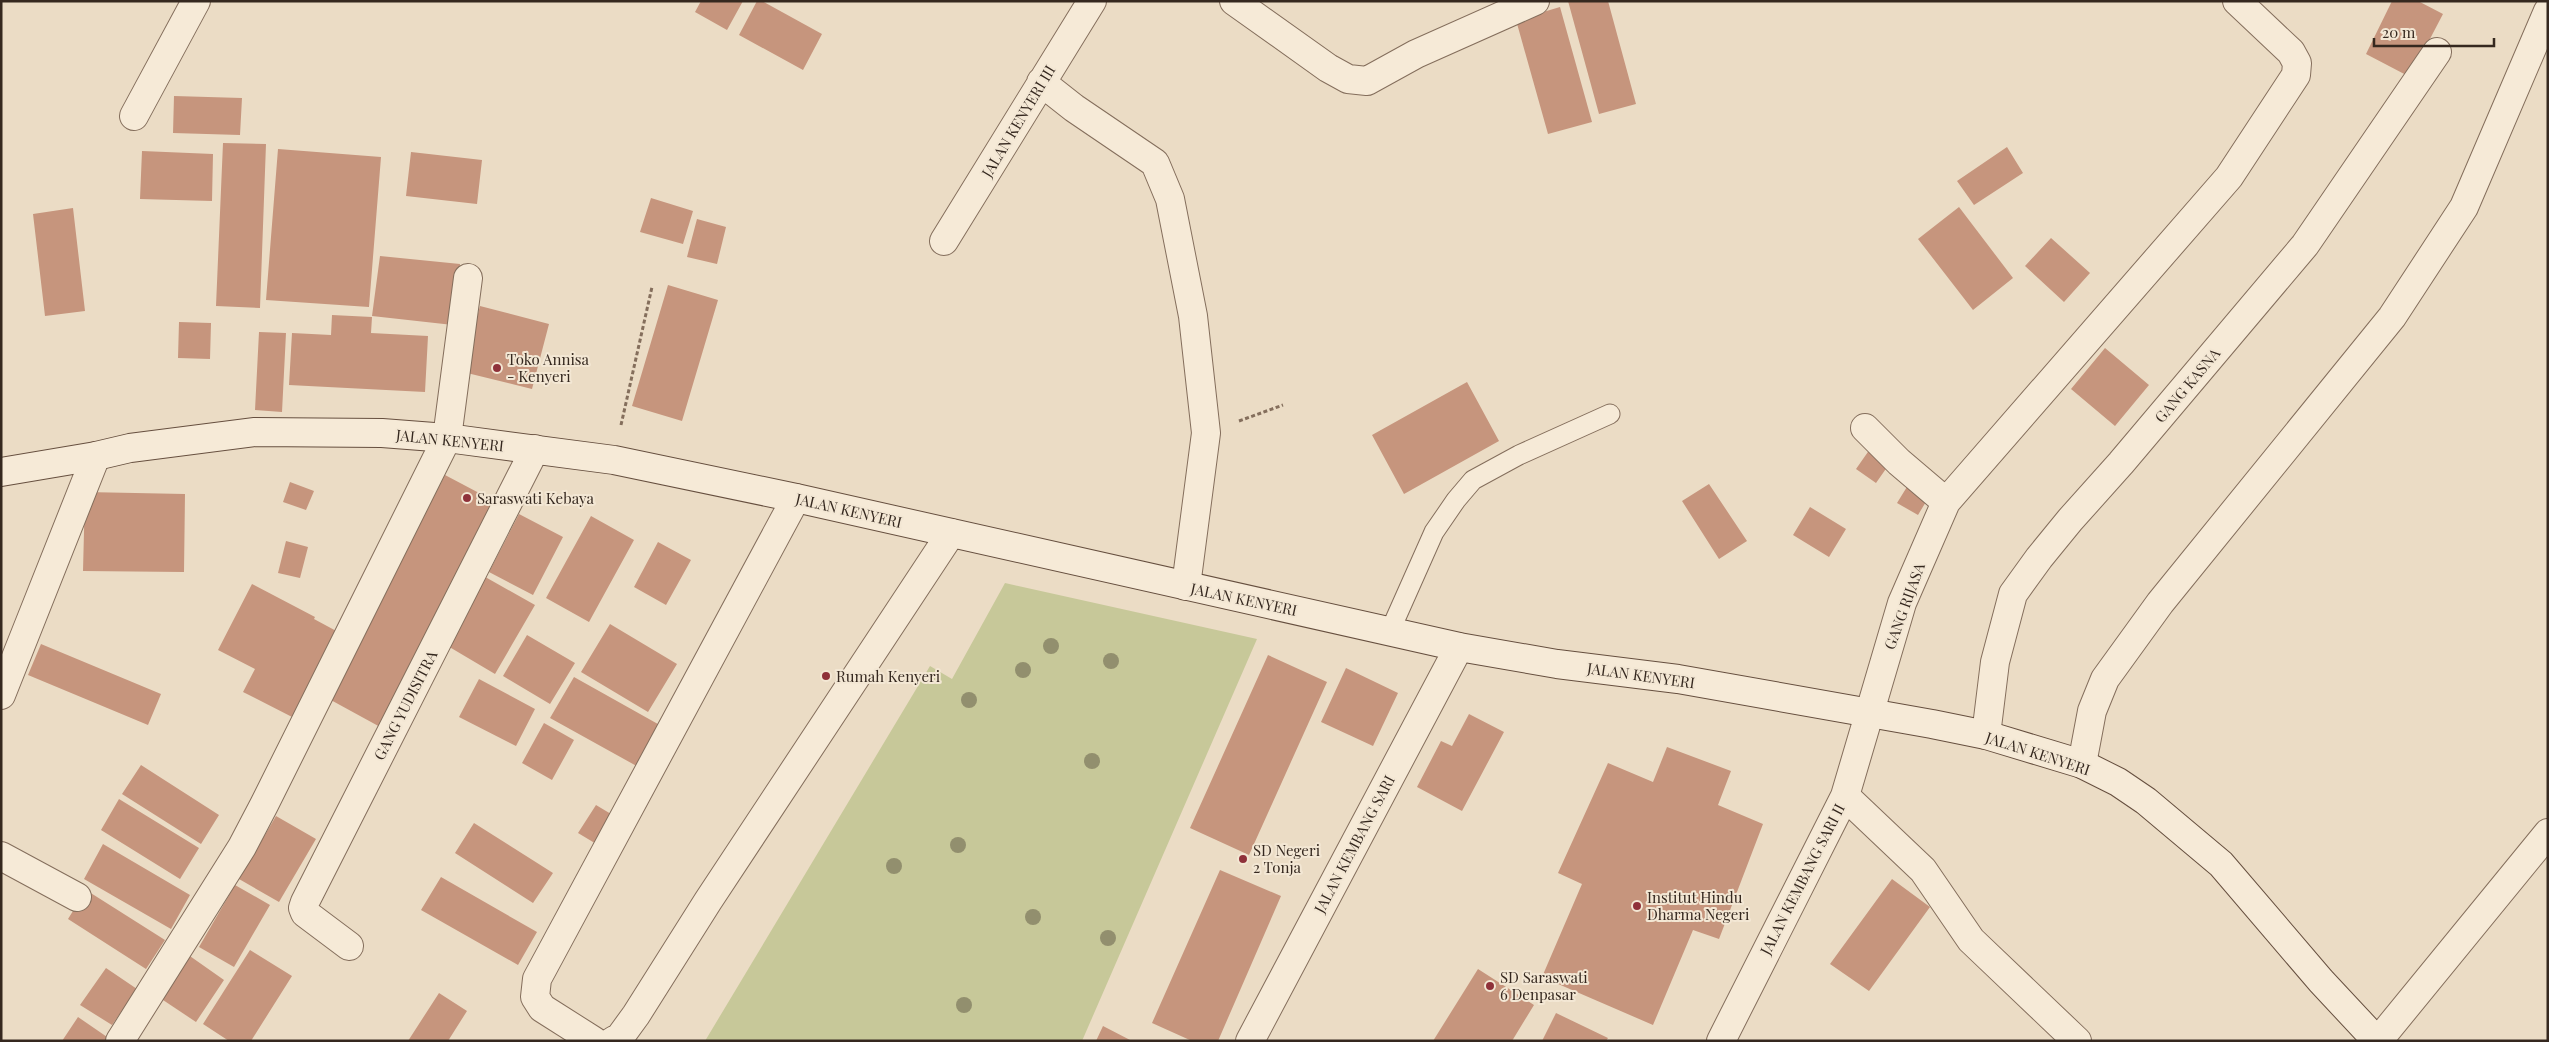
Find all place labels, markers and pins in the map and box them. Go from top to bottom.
place label: Toko Annisa - Kenyeri [507,349,589,386]
marker: Toko Annisa - Kenyeri [491,362,503,374]
place label: Saraswati Kebaya [477,488,595,508]
marker: Saraswati Kebaya [461,492,473,504]
place label: Rumah Kenyeri [836,666,941,686]
marker: Rumah Kenyeri [820,670,832,682]
place label: SD Negeri 2 Tonja [1253,840,1321,877]
marker: SD Negeri 2 Tonja [1237,853,1249,865]
place label: Institut Hindu Dharma Negeri [1647,887,1750,924]
marker: Institut Hindu Dharma Negeri [1631,900,1643,912]
place label: SD Saraswati 6 Denpasar [1500,967,1588,1004]
marker: SD Saraswati 6 Denpasar [1484,980,1496,992]

